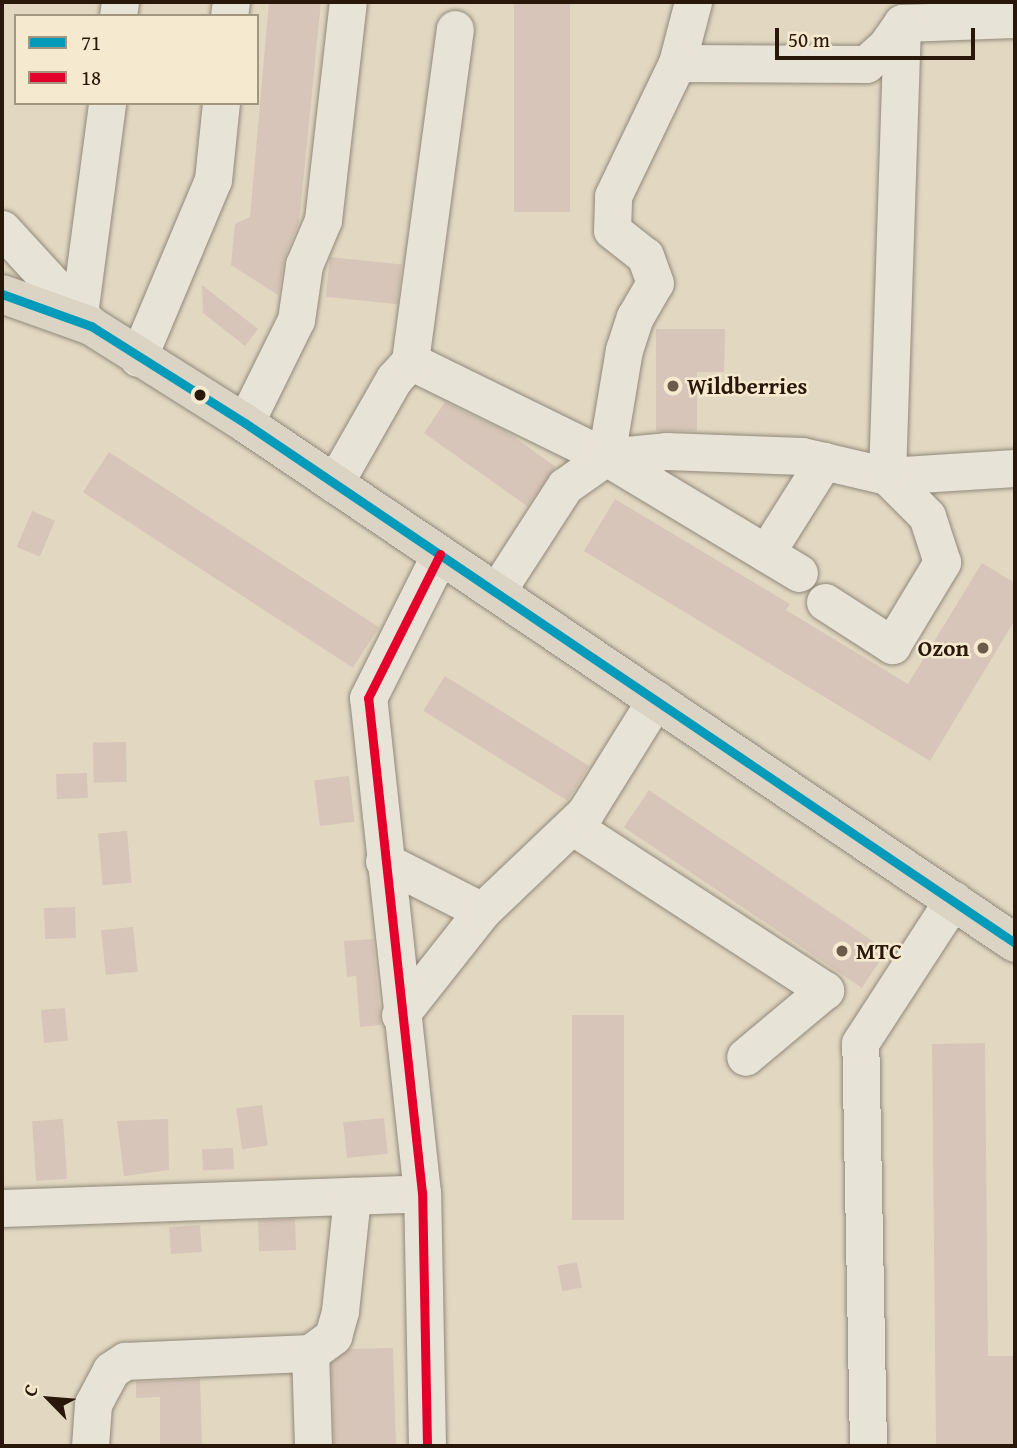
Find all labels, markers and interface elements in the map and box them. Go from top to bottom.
legend [14,14,259,105]
scale bar [779,14,978,58]
text: 50 m [788,24,830,55]
text: 71 [81,27,101,58]
text: 18 [81,62,101,93]
place label: Wildberries [687,372,807,400]
marker: Wildberries [665,378,681,394]
unlabelled marker [193,388,207,402]
place label: Ozon [918,634,969,662]
marker: Ozon [975,640,991,656]
place label: МТС [856,937,902,965]
marker: МТС [834,943,850,959]
north arrow [14,1364,84,1434]
text: С [15,1379,45,1401]

